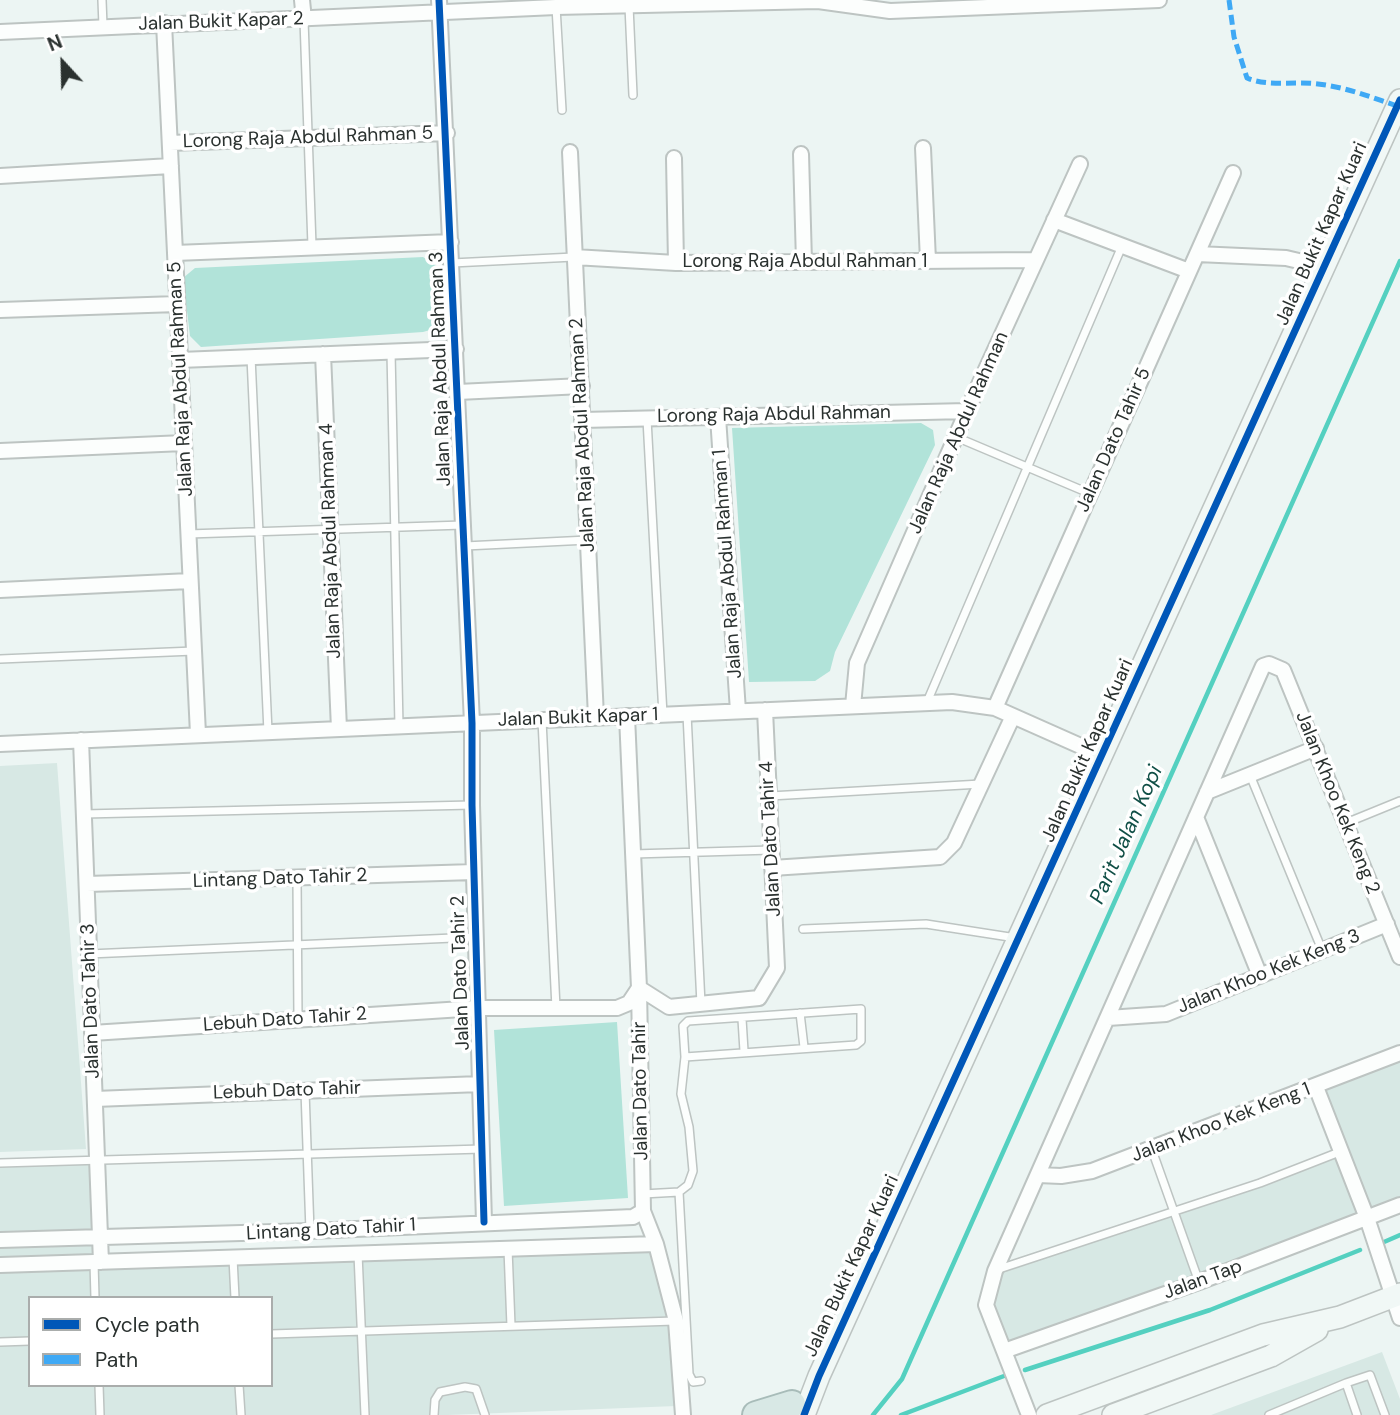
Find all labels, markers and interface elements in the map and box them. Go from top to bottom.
street label: Jalan Bukit Kapar 2 [138,8,304,36]
north arrow [28,28,98,98]
text: N [44,29,66,57]
street label: Lorong Raja Abdul Rahman 5 [182,122,434,154]
street label: Jalan Bukit Kapar Kuari [1271,139,1373,329]
street label: Jalan Raja Abdul Rahman 3 [426,251,456,487]
street label: Lorong Raja Abdul Rahman 1 [683,251,927,273]
street label: Jalan Raja Abdul Rahman 5 [163,261,199,497]
street label: Jalan Raja Abdul Rahman 2 [565,317,601,553]
street label: Jalan Raja Abdul Rahman [904,328,1014,538]
street label: Jalan Dato Tahir 5 [1072,364,1156,516]
street label: Lorong Raja Abdul Rahman [657,402,891,428]
street label: Jalan Raja Abdul Rahman 4 [315,423,347,659]
street label: Jalan Raja Abdul Rahman 1 [709,449,747,679]
street label: Jalan Bukit Kapar Kuari [1037,656,1139,846]
street label: Jalan Bukit Kapar 1 [497,704,659,732]
street label: Jalan Khoo Kek Keng 2 [1290,708,1384,898]
street label: Jalan Dato Tahir 4 [756,761,786,917]
water label: Parit Jalan Kopi [1085,762,1169,908]
street label: Lintang Dato Tahir 2 [192,865,368,893]
street label: Jalan Dato Tahir 2 [447,895,475,1051]
street label: Jalan Dato Tahir 3 [77,923,105,1079]
street label: Jalan Khoo Kek Keng 3 [1174,925,1364,1019]
street label: Lebuh Dato Tahir 2 [202,1003,368,1037]
street label: Jalan Dato Tahir [628,1021,654,1161]
street label: Lebuh Dato Tahir [213,1077,361,1105]
street label: Jalan Khoo Kek Keng 1 [1128,1078,1314,1168]
street label: Jalan Bukit Kapar Kuari [800,1171,904,1361]
street label: Lintang Dato Tahir 1 [246,1214,416,1246]
street label: Jalan Tap [1161,1255,1245,1305]
legend [28,1296,273,1387]
text: Cycle path [95,1311,200,1339]
text: Path [95,1346,138,1374]

